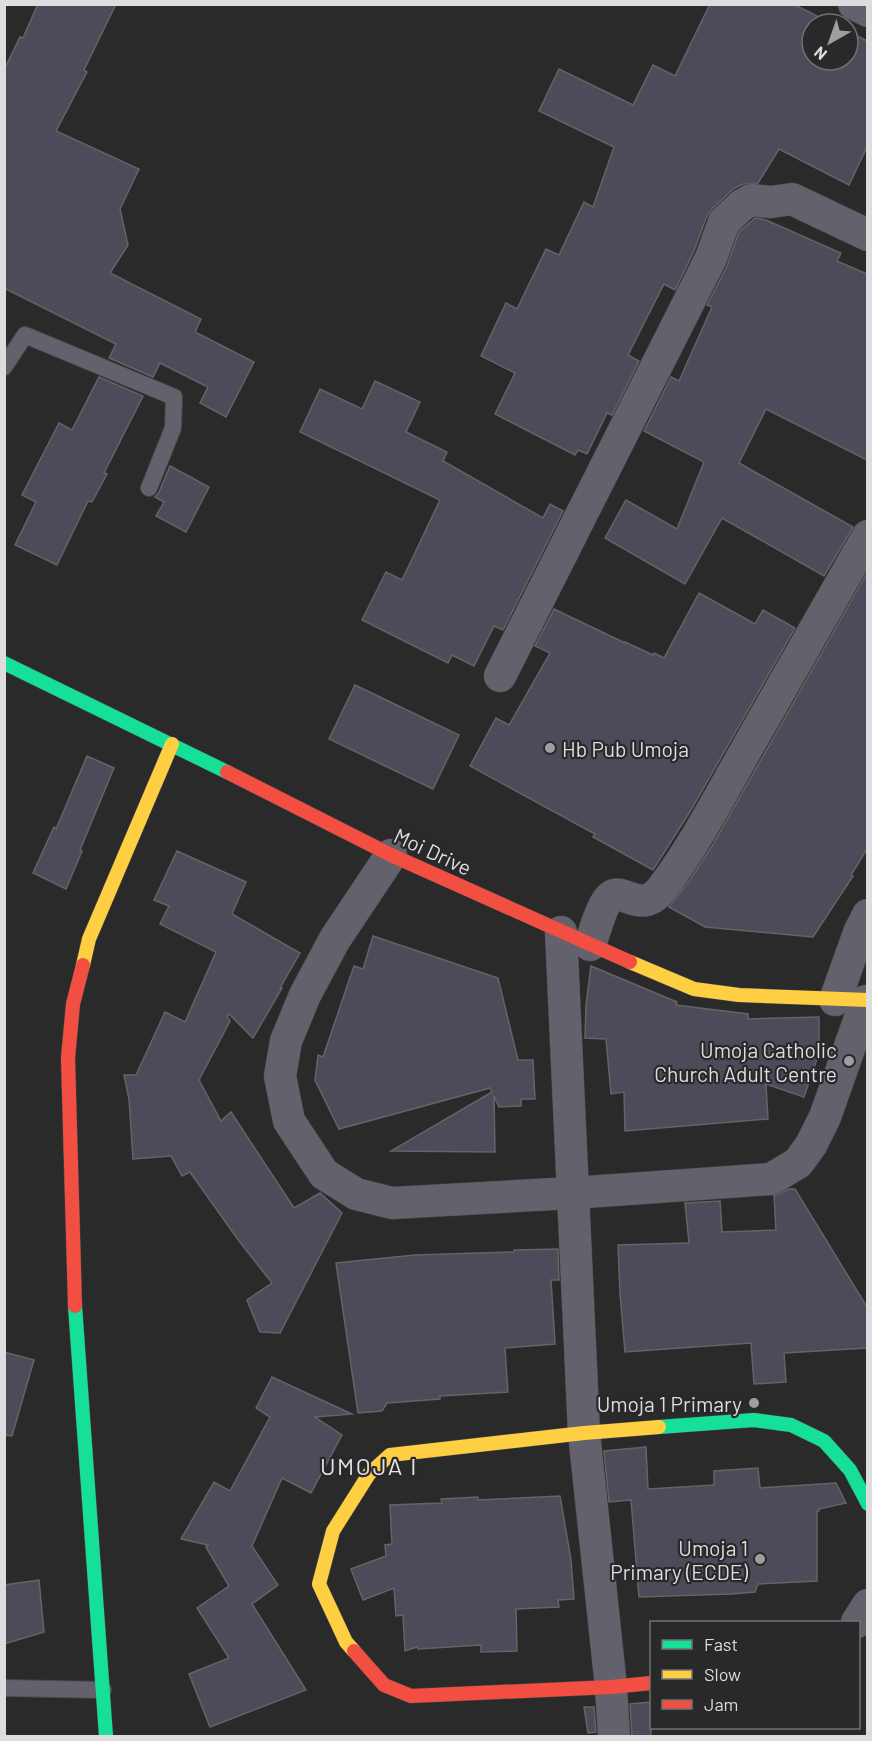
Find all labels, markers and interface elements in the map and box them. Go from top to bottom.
north arrow [800,12,860,72]
text: N [810,43,830,65]
place label: Hb Pub Umoja [562,736,689,761]
marker: Hb Pub Umoja [543,741,557,755]
street label: Moi Drive [390,822,476,880]
place label: Umoja Catholic Church Adult Centre [654,1037,837,1086]
marker: Umoja Catholic Church Adult Centre [842,1054,856,1068]
place label: Umoja 1 Primary [597,1391,742,1416]
marker: Umoja 1 Primary [747,1396,761,1410]
district label: UMOJA I [320,1451,418,1480]
place label: Umoja 1 Primary (ECDE) [610,1535,749,1584]
marker: Umoja 1 Primary (ECDE) [753,1552,767,1566]
legend [650,1621,860,1729]
text: Fast [704,1633,738,1655]
text: Slow [704,1663,741,1685]
text: Jam [704,1693,738,1715]

